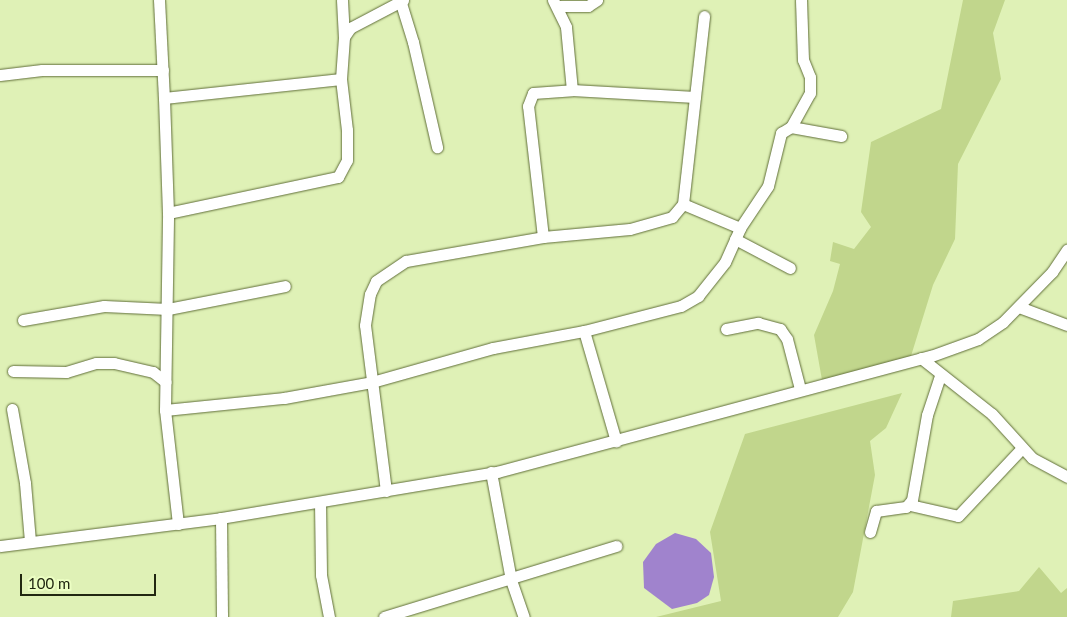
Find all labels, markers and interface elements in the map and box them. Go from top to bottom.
scale bar [22,564,159,596]
text: 100 m [28,574,70,592]

